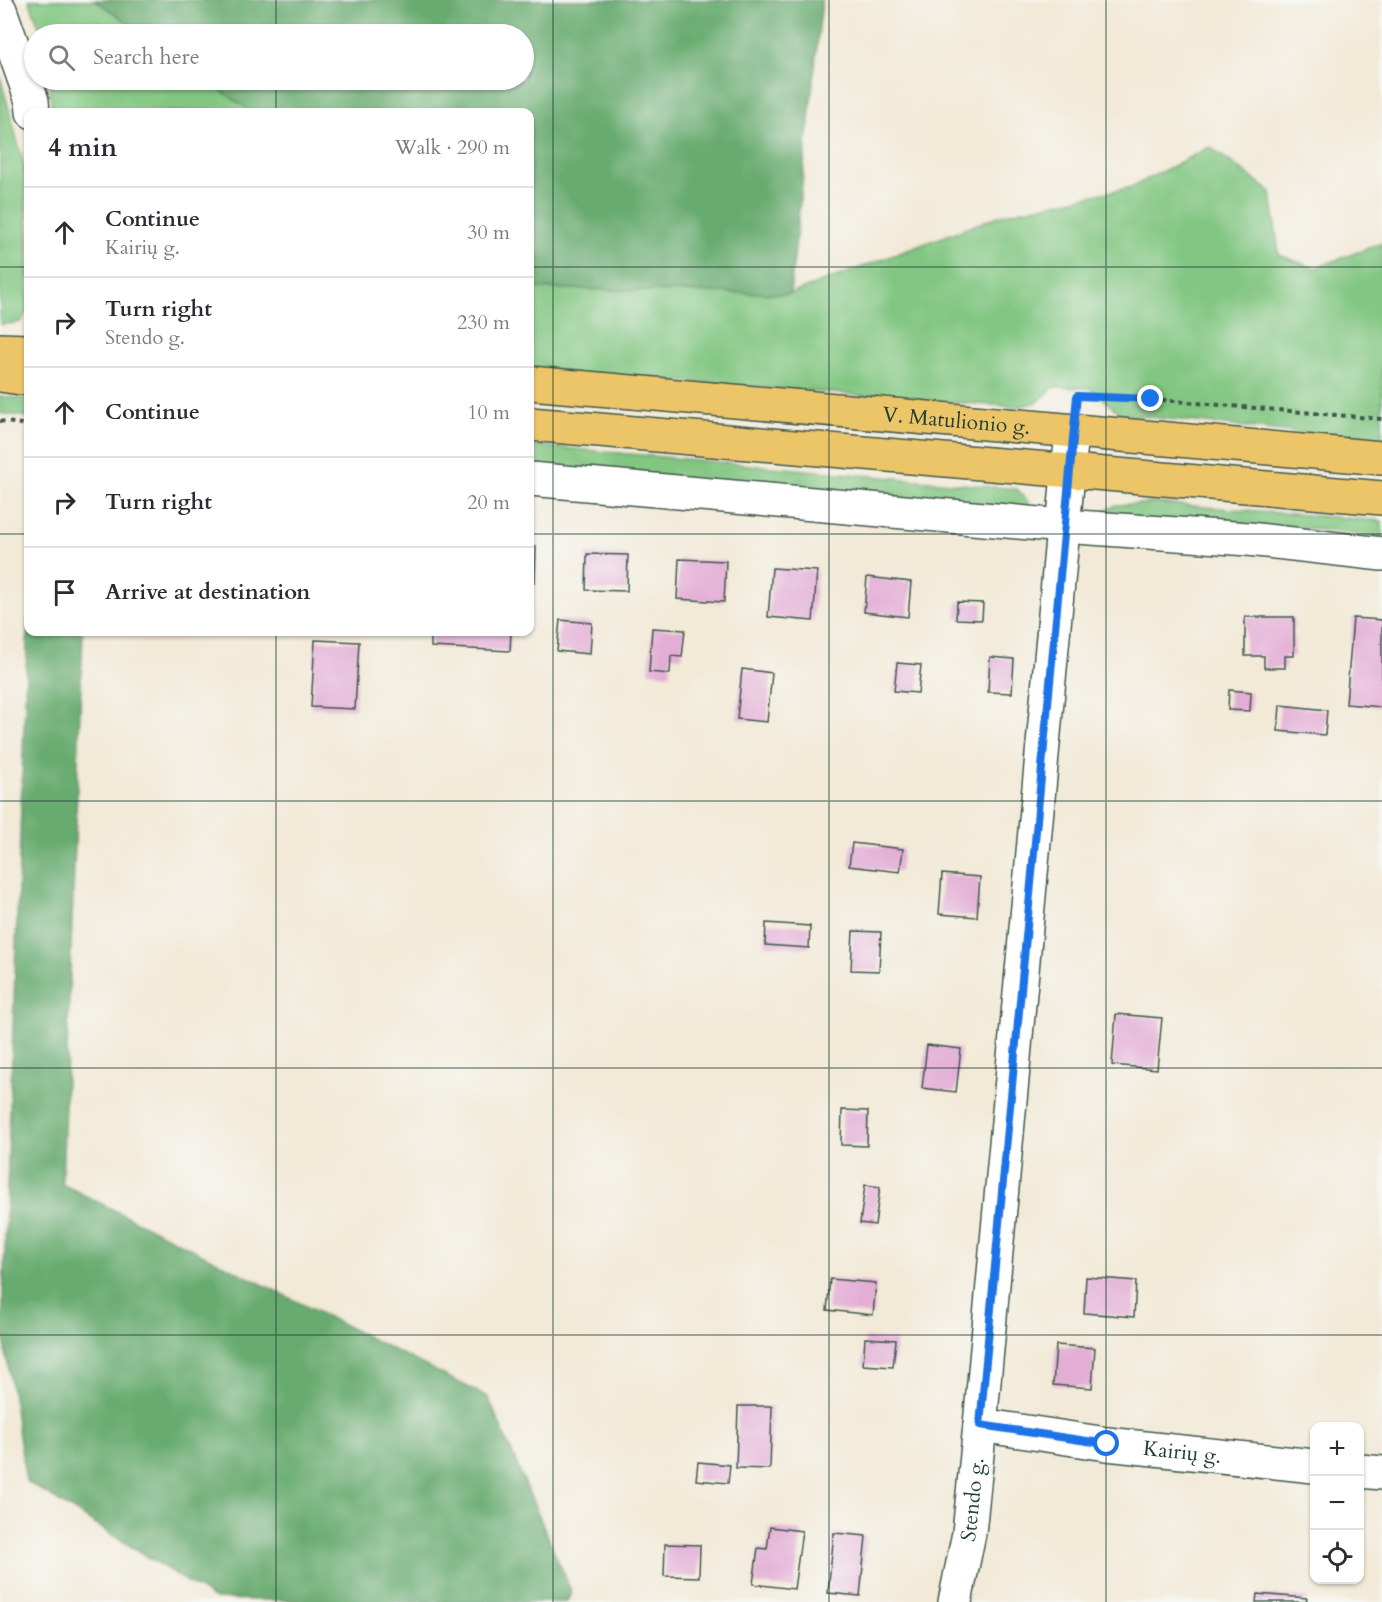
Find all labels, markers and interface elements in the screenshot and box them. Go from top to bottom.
search box [24,24,534,90]
icon: search [45,41,78,74]
text: Search here [93,42,200,72]
text: 4 min [48,130,117,165]
text: Walk · 290 m [395,134,510,161]
text: Continue [105,204,200,234]
icon: ahead [48,216,81,249]
text: 30 m [467,219,510,246]
text: Kairių g. [105,234,180,261]
text: Turn right [105,294,212,324]
icon: right [48,306,81,339]
text: 230 m [457,309,510,336]
text: Stendo g. [105,324,185,351]
route end [1137,385,1163,411]
icon: ahead [48,396,81,429]
text: Continue [105,397,200,427]
text: 10 m [467,399,510,426]
street label: V. Matulionio g. [881,400,1031,441]
icon: right [48,486,81,519]
text: Turn right [105,487,212,517]
text: 20 m [467,489,510,516]
icon: arrive [48,576,81,609]
text: Arrive at destination [105,577,310,607]
map controls [1310,1422,1364,1584]
button: + [1310,1422,1364,1476]
route start [1093,1430,1119,1456]
street label: Kairių g. [1142,1433,1223,1471]
street label: Stendo g. [953,1456,991,1544]
button: − [1310,1476,1364,1530]
button: locate [1310,1530,1364,1584]

